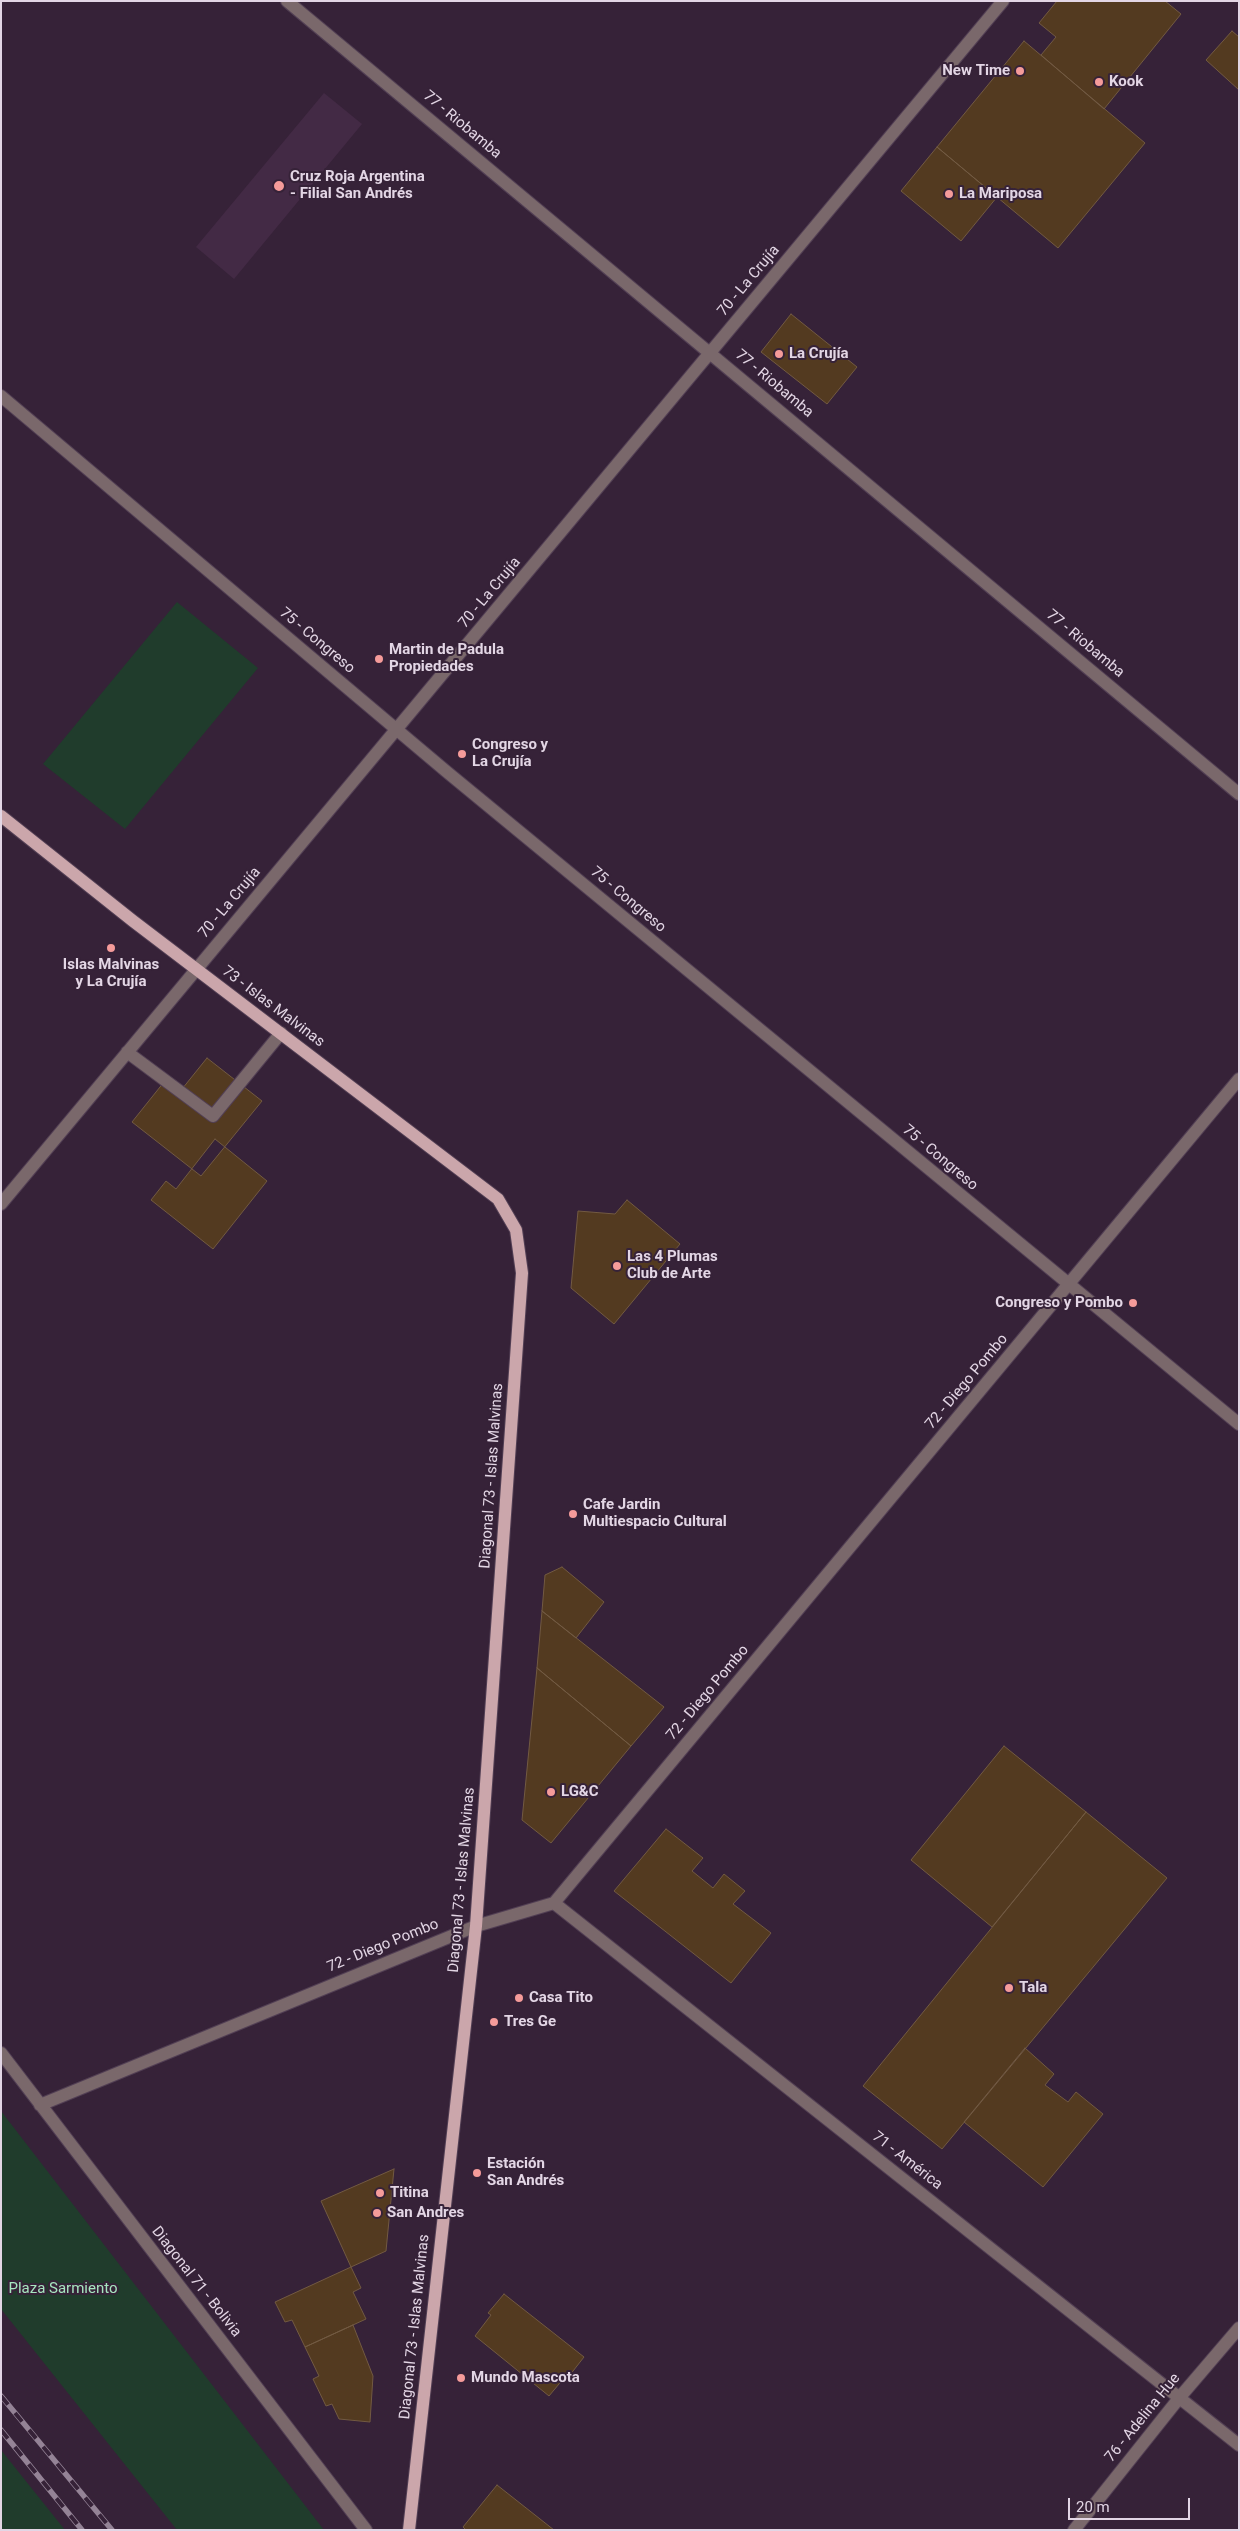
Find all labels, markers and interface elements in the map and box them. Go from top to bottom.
place label: New Time [942,62,1010,80]
marker: New Time [1014,65,1026,77]
place label: Kook [1109,73,1143,91]
marker: Kook [1093,76,1105,88]
street label: 77 - Riobamba [419,87,505,163]
place label: Cruz Roja Argentina - Filial San Andrés [290,168,425,203]
marker: Cruz Roja Argentina - Filial San Andrés [272,179,286,193]
place label: La Mariposa [959,185,1042,203]
marker: La Mariposa [943,188,955,200]
street label: 70 - La Crujía [714,242,784,320]
place label: La Crujía [789,345,849,363]
street label: 77 - Riobamba [731,346,817,422]
marker: La Crujía [773,348,785,360]
street label: 70 - La Crujía [455,554,525,632]
street label: 75 - Congreso [276,604,358,678]
street label: 77 - Riobamba [1042,606,1128,682]
place label: Martin de Padula Propiedades [389,641,504,676]
marker: Martin de Padula Propiedades [373,653,385,665]
place label: Congreso y La Crujía [472,736,548,771]
marker: Congreso y La Crujía [456,748,468,760]
street label: 75 - Congreso [587,863,669,937]
street label: 70 - La Crujía [195,864,265,942]
marker: Islas Malvinas y La Crujía [105,942,117,954]
place label: Islas Malvinas y La Crujía [63,956,159,991]
street label: 73 - Islas Malvinas [218,963,328,1051]
street label: 75 - Congreso [899,1121,981,1195]
place label: Las 4 Plumas Club de Arte [627,1248,718,1283]
marker: Las 4 Plumas Club de Arte [611,1260,623,1272]
place label: Congreso y Pombo [995,1294,1123,1312]
marker: Congreso y Pombo [1127,1297,1139,1309]
street label: 72 - Diego Pombo [922,1331,1012,1433]
street label: Diagonal 73 - Islas Malvinas [477,1383,507,1569]
place label: Cafe Jardin Multiespacio Cultural [583,1496,727,1531]
marker: Cafe Jardin Multiespacio Cultural [567,1508,579,1520]
street label: 72 - Diego Pombo [663,1642,753,1744]
place label: LG&C [561,1783,599,1801]
marker: LG&C [545,1786,557,1798]
street label: Diagonal 73 - Islas Malvinas [445,1787,479,1973]
street label: 72 - Diego Pombo [325,1915,441,1977]
place label: Tala [1019,1979,1047,1997]
marker: Tala [1003,1982,1015,1994]
place label: Casa Tito [529,1989,593,2007]
marker: Casa Tito [513,1992,525,2004]
place label: Tres Ge [504,2013,556,2031]
marker: Tres Ge [488,2016,500,2028]
street label: 71 - América [868,2128,946,2194]
place label: Estación San Andrés [487,2155,564,2190]
marker: Estación San Andrés [471,2167,483,2179]
place label: Titina [390,2184,429,2202]
marker: Titina [374,2187,386,2199]
place label: San Andres [387,2204,464,2222]
marker: San Andres [371,2207,383,2219]
street label: Diagonal 71 - Bolivia [147,2223,245,2341]
street label: Diagonal 73 - Islas Malvinas [396,2234,434,2420]
park label: Plaza Sarmiento [8,2280,118,2298]
place label: Mundo Mascota [471,2369,580,2387]
street label: 76 - Adelina Hue [1102,2370,1184,2466]
marker: Mundo Mascota [455,2372,467,2384]
scale bar [1070,2488,1192,2520]
text: 20 m [1076,2498,1110,2516]

